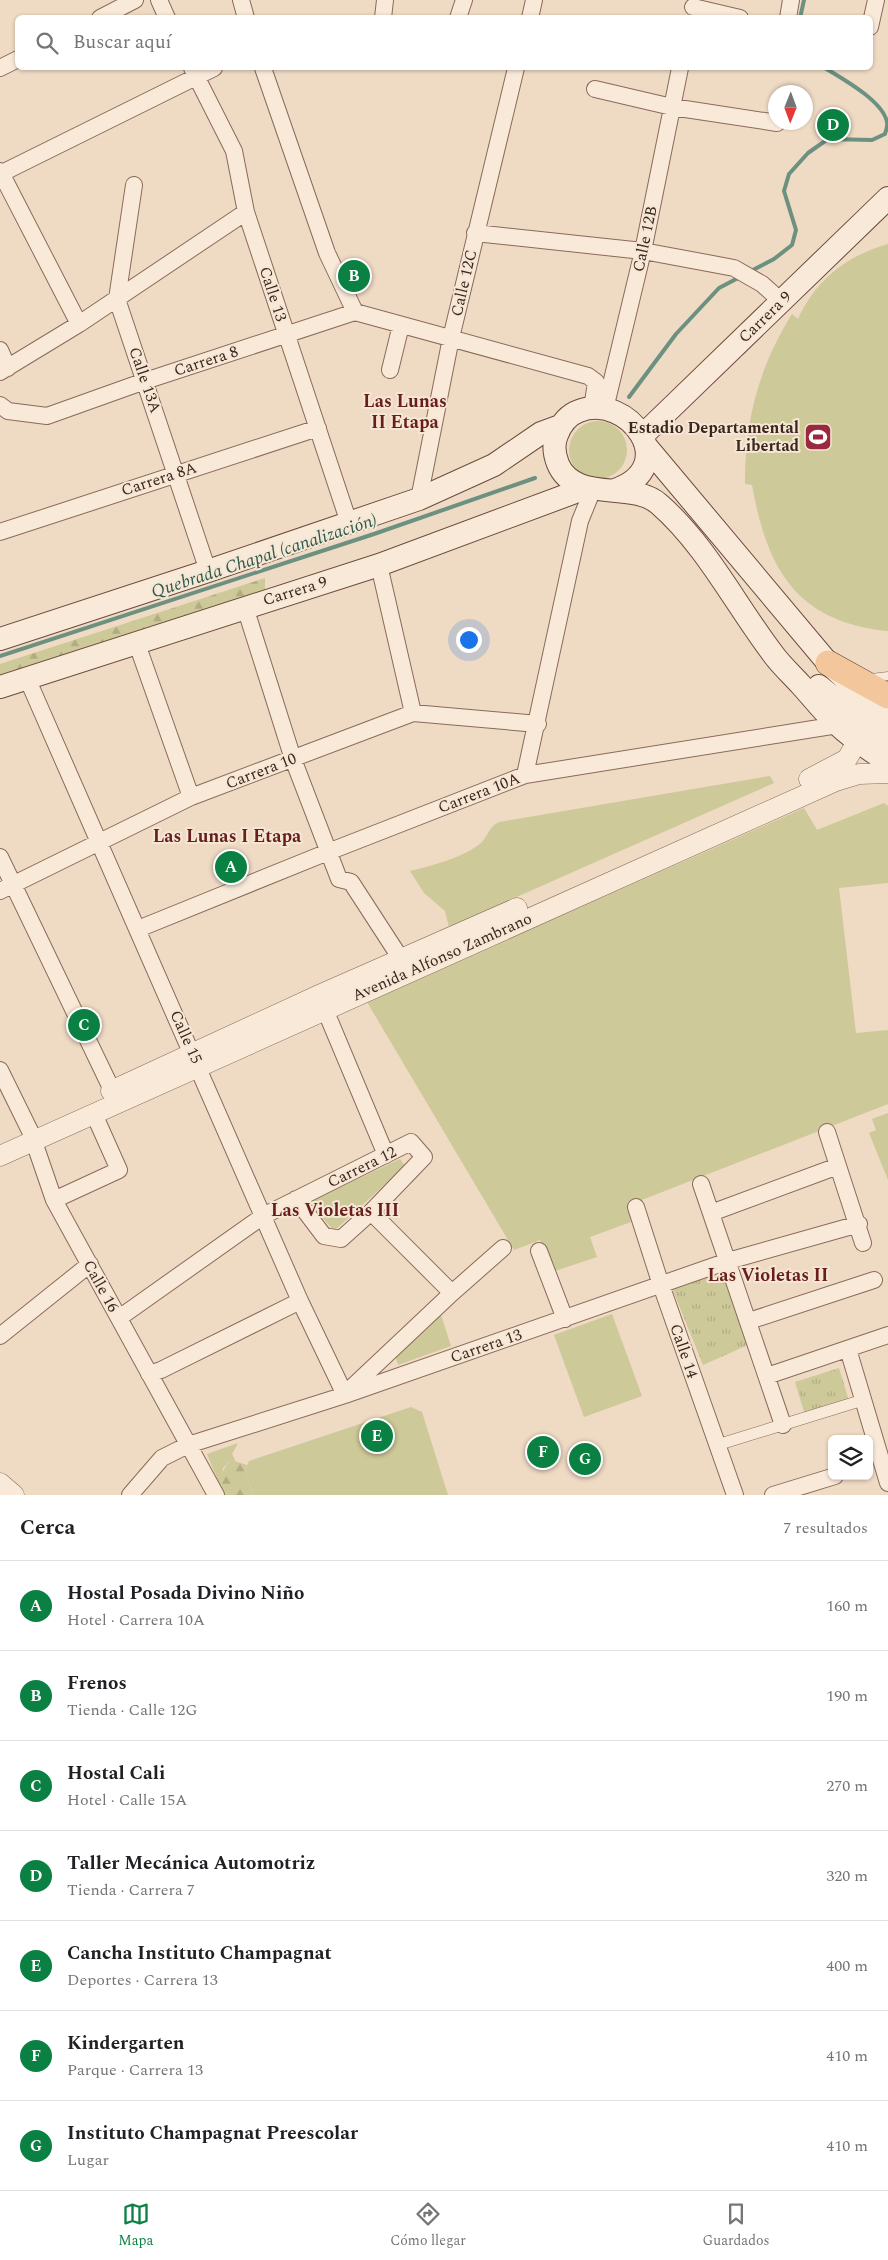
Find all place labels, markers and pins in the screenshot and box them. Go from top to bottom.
pin: D [817,106,849,144]
pin: B [338,257,370,295]
place label: Estadio Departamental Libertad [628,416,799,458]
sports icon: Estadio Departamental Libertad [803,422,833,452]
pin: A [215,848,247,886]
pin: C [68,1006,100,1044]
pin: E [361,1417,393,1455]
pin: F [527,1433,559,1471]
pin: G [569,1440,601,1478]

